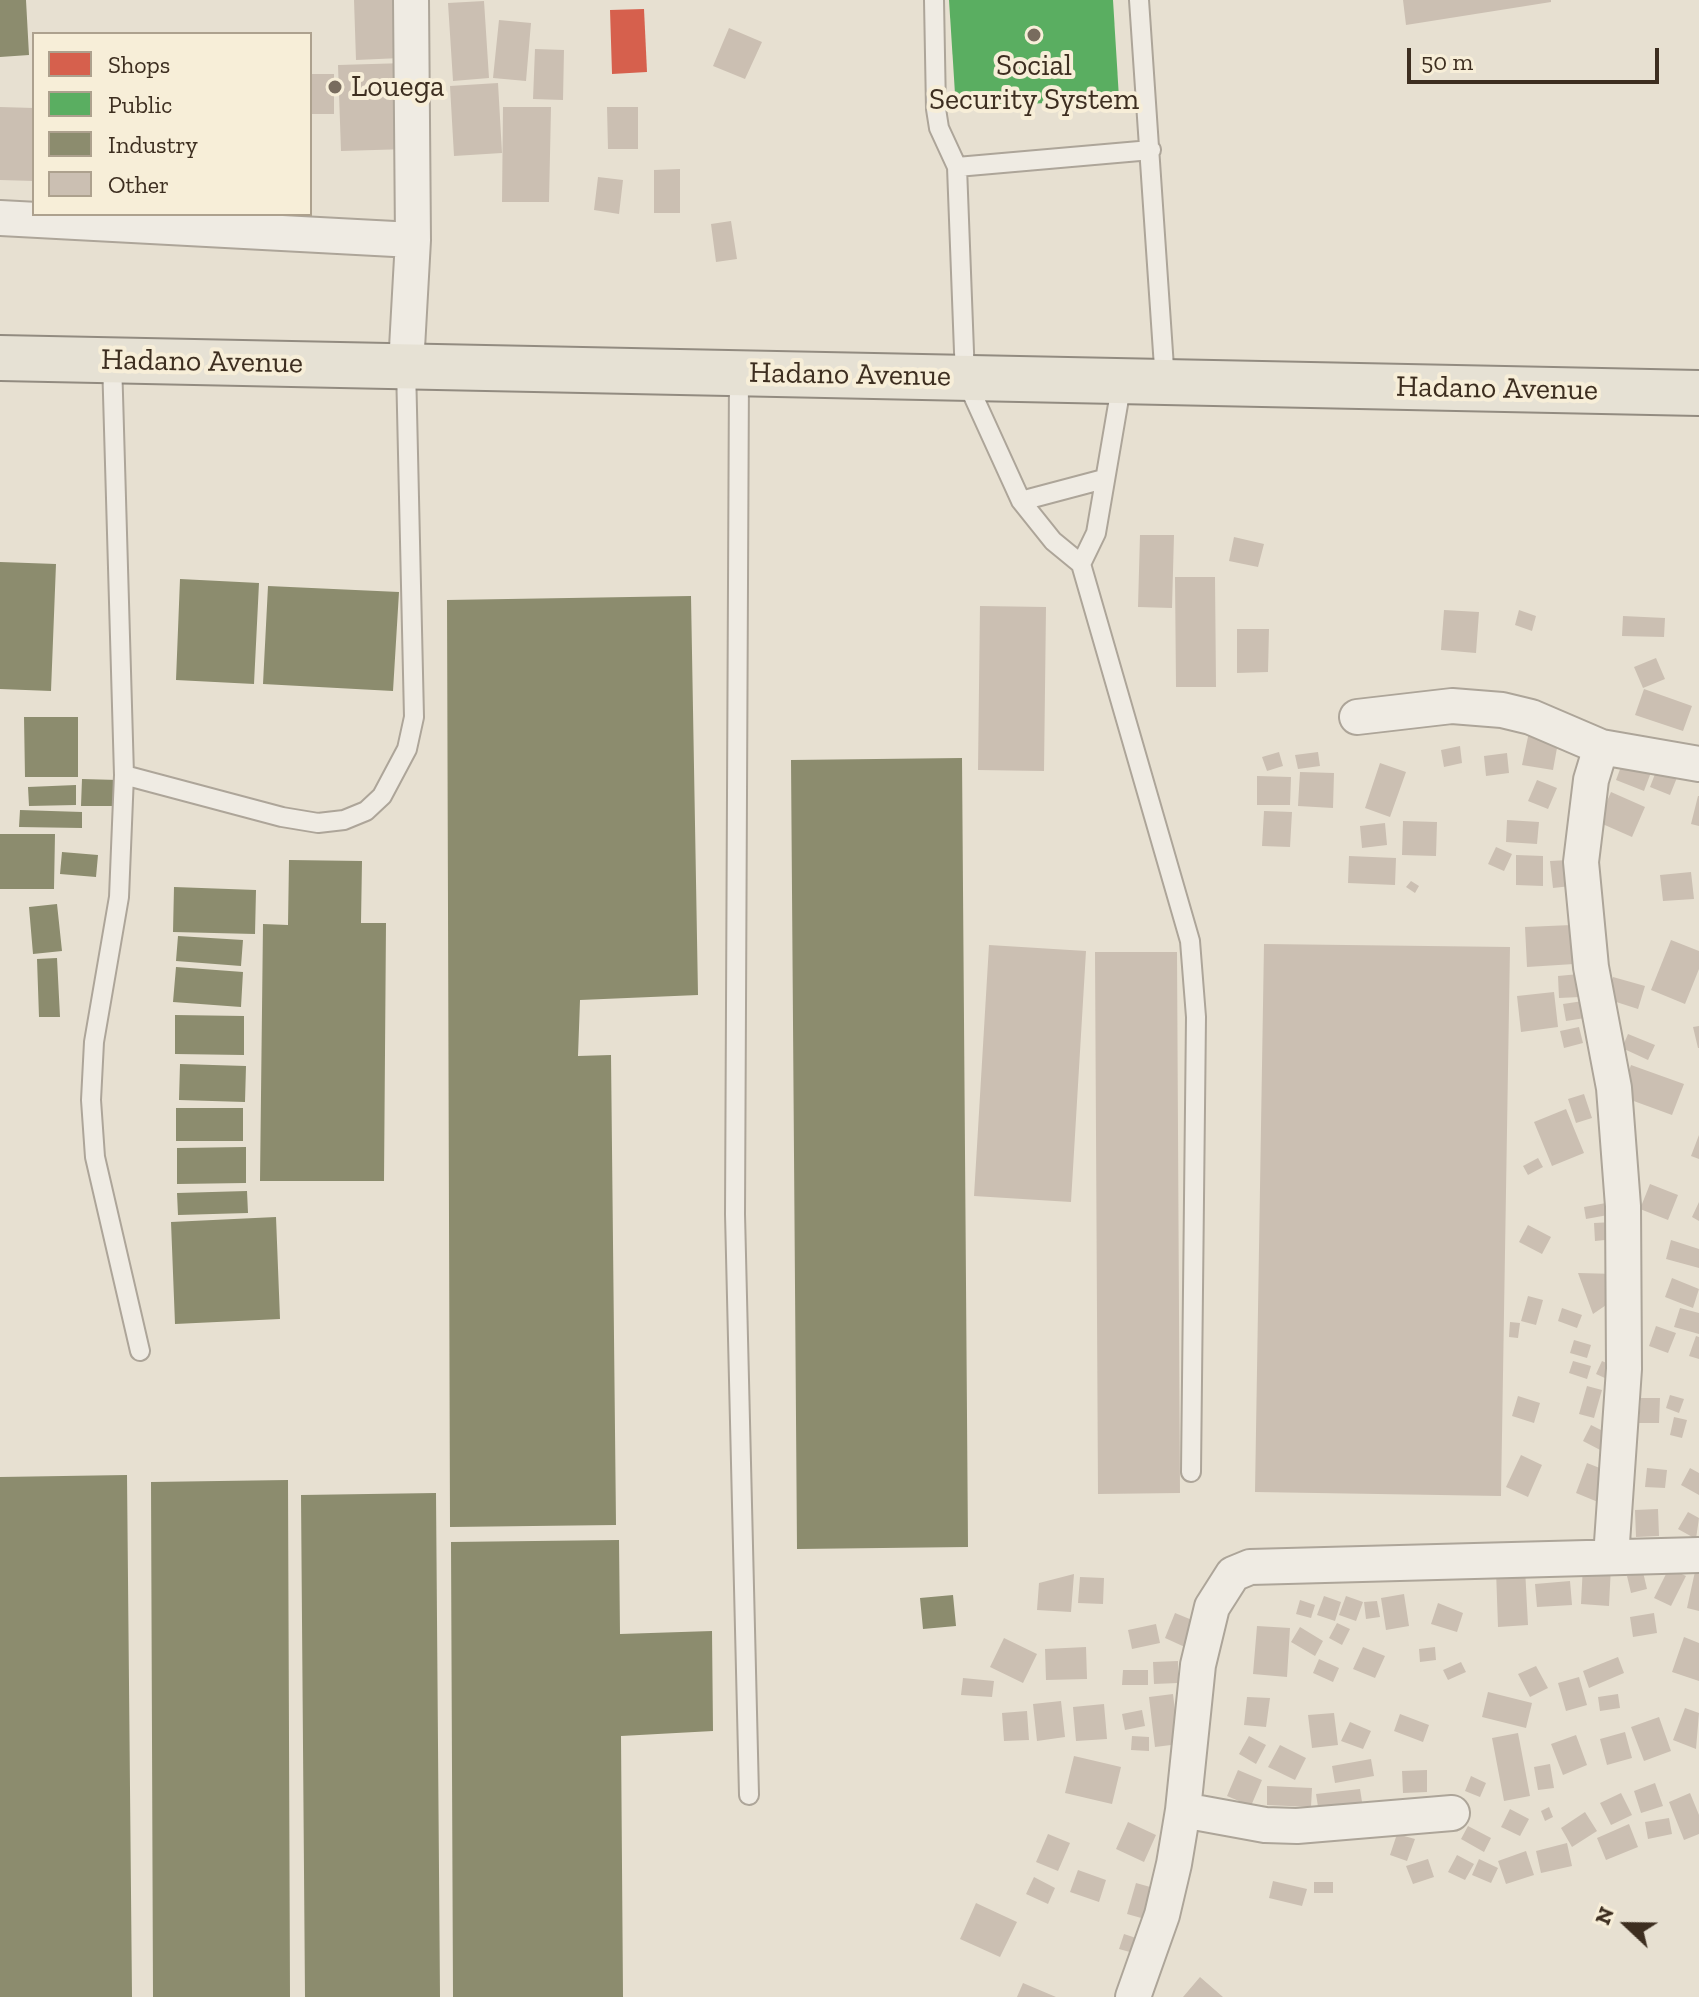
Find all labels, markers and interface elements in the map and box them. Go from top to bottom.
marker: Social Security System [1025,26,1043,44]
legend [32,32,312,216]
scale bar [1411,32,1663,82]
text: 50 m [1421,47,1473,76]
place label: Social Security System [929,48,1139,118]
text: Shops [108,50,170,79]
place label: Louega [351,69,445,105]
marker: Louega [326,78,344,96]
text: Public [108,90,172,119]
text: Industry [108,130,198,159]
text: Other [108,170,169,199]
street label: Hadano Avenue [101,342,303,382]
street label: Hadano Avenue [749,355,951,395]
street label: Hadano Avenue [1396,369,1598,409]
north arrow [1587,1885,1667,1965]
text: N [1589,1903,1620,1929]

